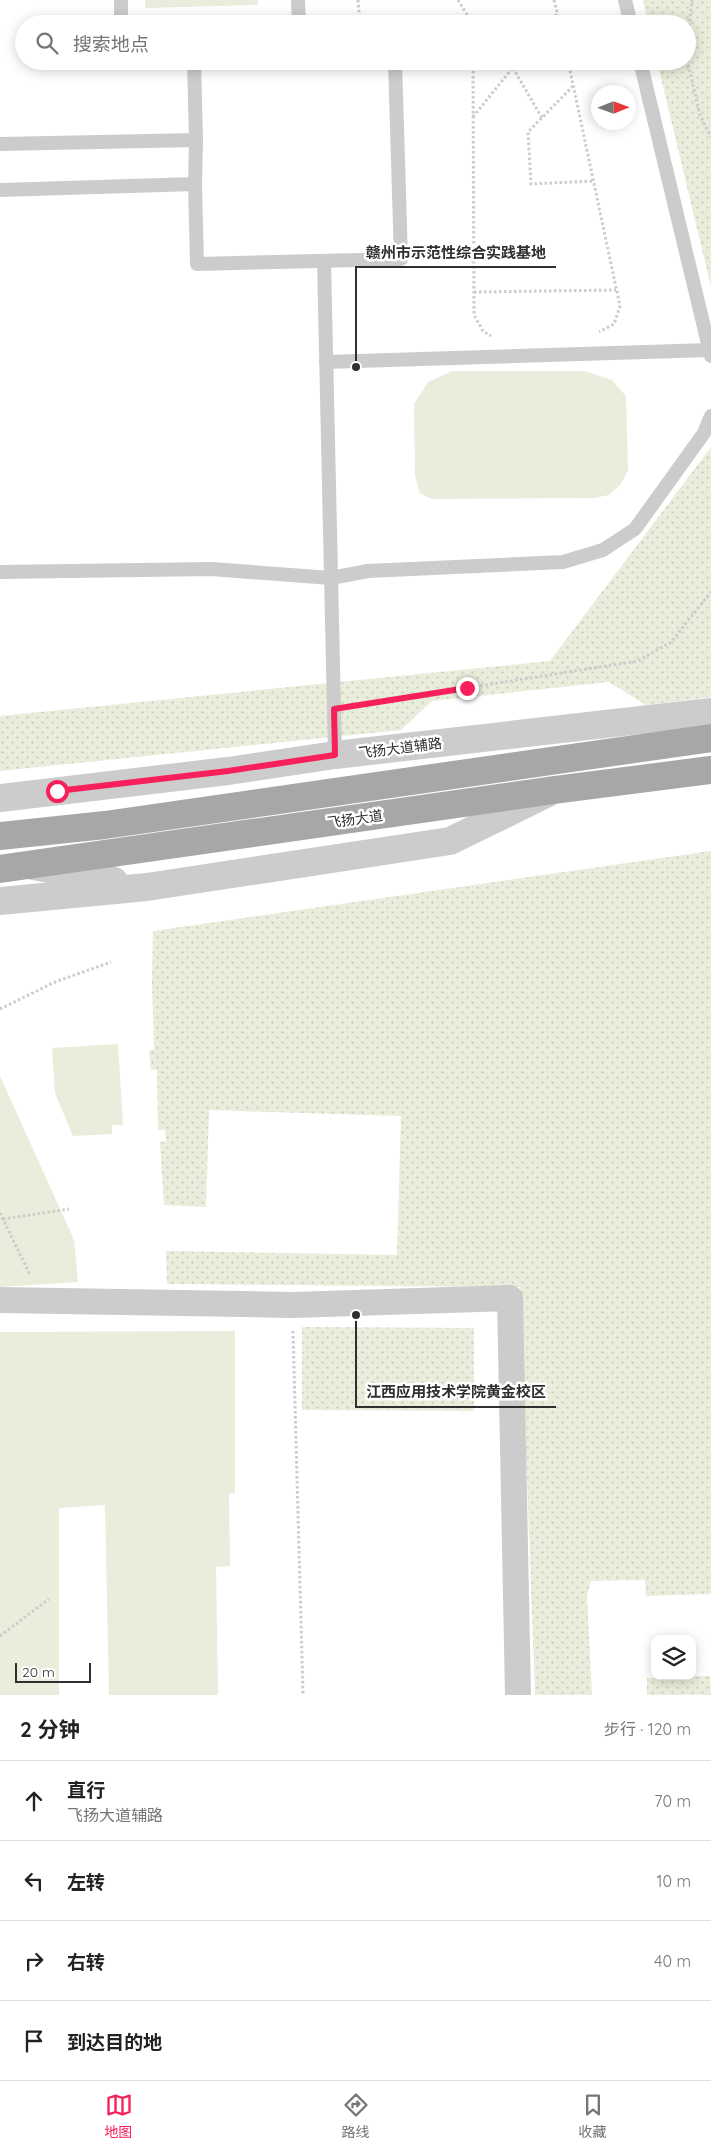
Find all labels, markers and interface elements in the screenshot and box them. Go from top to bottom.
search box [15,15,696,70]
icon: search [33,29,61,57]
text: 搜索地点 [73,32,149,56]
north arrow [591,85,636,130]
callout: 赣州市示范性综合实践基地 [356,237,556,267]
text: 赣州市示范性综合实践基地 [366,243,546,262]
route end [456,677,479,700]
street label: 飞扬大道辅路 [357,734,443,762]
route start [46,780,69,803]
street label: 飞扬大道 [326,806,384,832]
callout: 江西应用技术学院黄金校区 [356,1377,556,1407]
text: 江西应用技术学院黄金校区 [366,1382,546,1401]
map controls [651,1635,696,1680]
button: layers [651,1635,696,1680]
scale bar [15,1660,91,1683]
text: 20 m [22,1663,55,1681]
text: 2 分钟 [20,1716,80,1742]
text: 步行 · 120 m [604,1719,691,1739]
text: 直行 [67,1778,105,1802]
icon: ahead [20,1787,48,1815]
text: 70 m [654,1791,691,1811]
text: 飞扬大道辅路 [67,1805,163,1825]
icon: left [20,1867,48,1895]
text: 左转 [67,1870,105,1894]
text: 10 m [657,1871,691,1891]
icon: right [20,1947,48,1975]
text: 右转 [67,1950,105,1974]
text: 40 m [654,1951,691,1971]
icon: arrive [20,2027,48,2055]
text: 到达目的地 [67,2030,162,2054]
tab: 地图 [105,2091,133,2141]
tab: 路线 [342,2091,370,2141]
tab: 收藏 [579,2091,607,2141]

